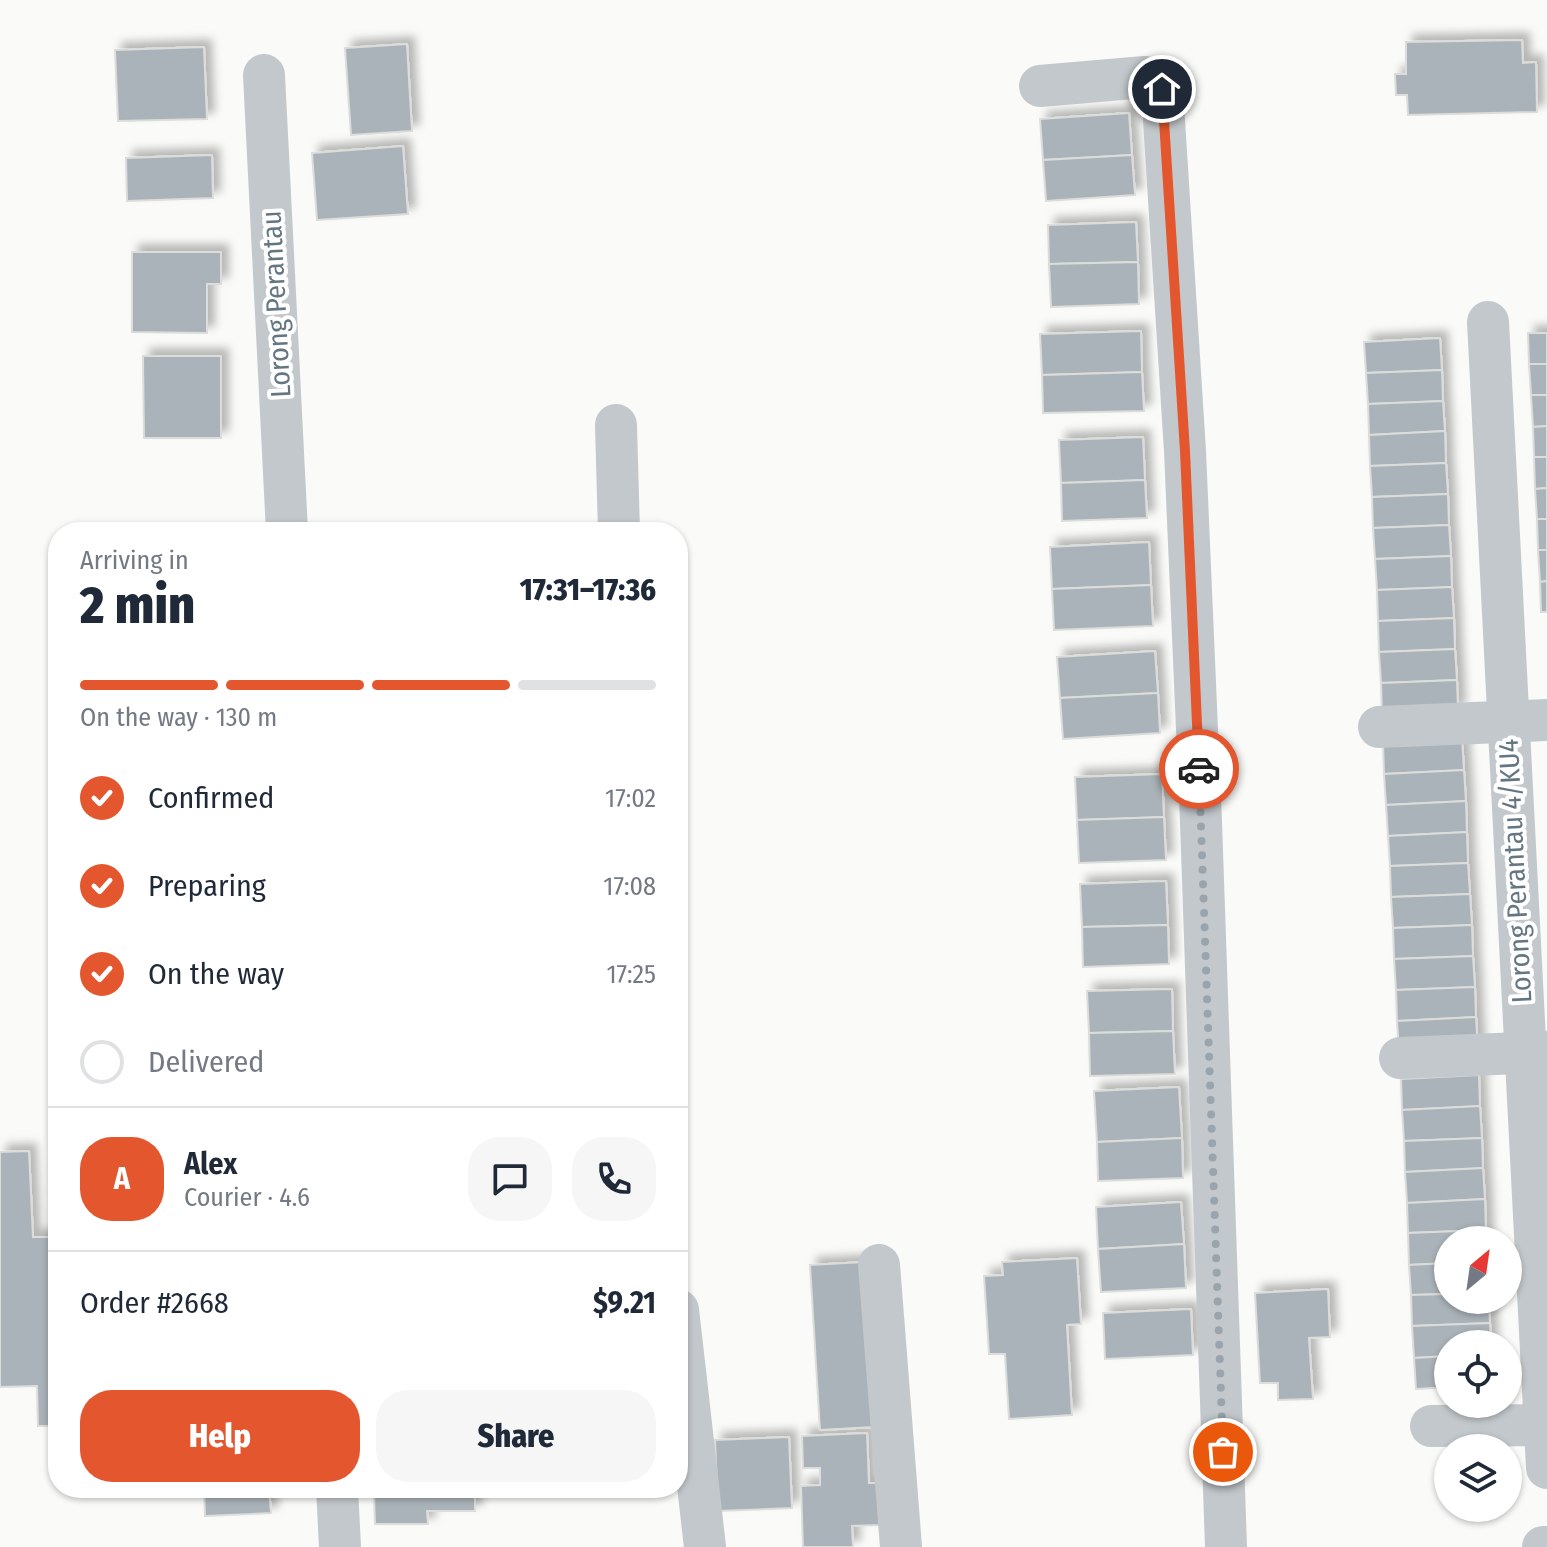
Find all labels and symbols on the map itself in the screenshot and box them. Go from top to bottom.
pin [1128,55,1196,123]
street label: Lorong Perantau [255,210,297,398]
courier [1159,729,1239,809]
street label: Lorong Perantau 4/KU4 [1492,738,1538,1004]
north arrow [1434,1226,1522,1314]
pin [1189,1418,1257,1486]

